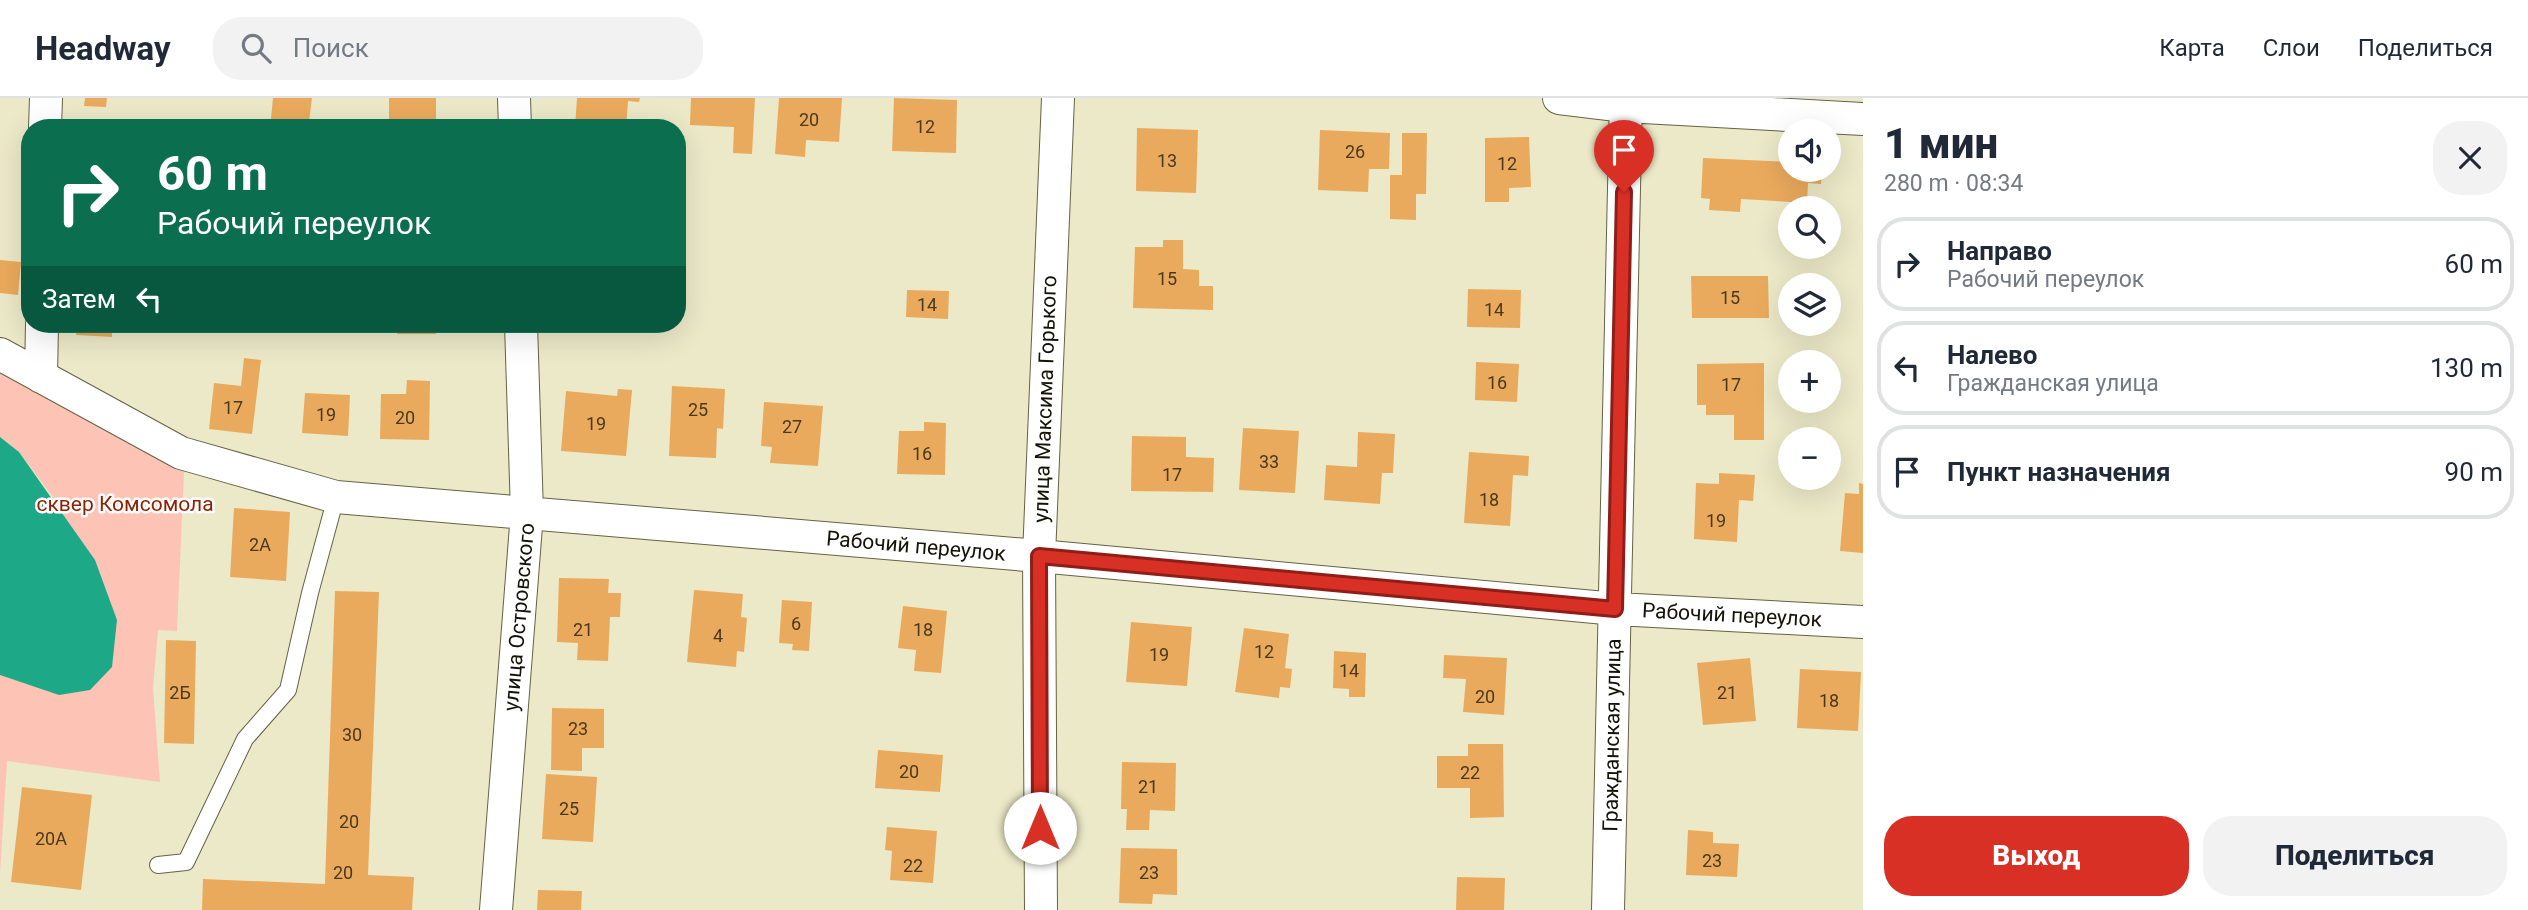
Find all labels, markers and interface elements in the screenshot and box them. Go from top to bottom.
search box [213,17,703,80]
text: Headway [35,29,171,68]
icon: search [237,29,275,67]
text: Поиск [293,33,369,63]
text: Карта [2159,34,2225,62]
text: Слои [2263,34,2320,62]
text: Поделиться [2358,34,2493,62]
house number: 20 [799,109,819,130]
house number: 12 [915,116,935,137]
map controls [1778,119,1841,490]
button: sound [1778,119,1841,182]
text: 1 мин [1884,119,1998,168]
pin [1594,120,1654,192]
button: close [2433,121,2507,195]
icon: arrive [1605,131,1643,169]
house number: 26 [1345,141,1365,162]
text: 60 m [157,145,268,202]
icon: right [42,147,133,238]
house number: 13 [1157,150,1177,171]
house number: 12 [1497,153,1517,174]
text: 280 m · 08:34 [1884,170,2023,197]
button: search [1778,196,1841,259]
text: Рабочий переулок [157,204,431,242]
text: Направо [1947,236,2052,266]
icon: right [1888,245,1926,283]
text: 60 m [2445,249,2503,279]
text: Рабочий переулок [1947,266,2144,293]
house number: 15 [1157,268,1177,289]
button: layers [1778,273,1841,336]
street label: улица Максима Горького [1029,275,1061,523]
icon: left [130,280,168,318]
text: Затем [42,284,116,314]
house number: 15 [1720,287,1740,308]
house number: 14 [917,294,937,315]
house number: 14 [1484,299,1504,320]
text: Налево [1947,340,2037,370]
icon: left [1888,349,1926,387]
button: + [1778,350,1841,413]
text: 130 m [2430,353,2503,383]
text: Гражданская улица [1947,370,2159,397]
house number: 16 [1487,372,1507,393]
house number: 17 [1721,374,1741,395]
house number: 17 [223,397,243,418]
house number: 25 [688,399,708,420]
house number: 19 [316,404,336,425]
house number: 20 [395,407,415,428]
house number: 19 [586,413,606,434]
house number: 27 [782,416,802,437]
button: − [1778,427,1841,490]
house number: 16 [912,443,932,464]
house number: 33 [1259,451,1279,472]
icon: arrive [1888,453,1926,491]
text: Пункт назначения [1947,457,2171,487]
text: 90 m [2445,457,2503,487]
house number: 17 [1162,464,1182,485]
house number: 18 [1479,489,1499,510]
park label: сквер Комсомола [36,492,214,516]
house number: 19 [1706,510,1726,531]
street label: улица Островского [499,522,539,712]
street label: Рабочий переулок [825,526,1007,566]
house number: 2А [249,534,271,555]
street label: Рабочий переулок [1641,598,1823,632]
house number: 6 [791,613,801,634]
house number: 21 [573,619,593,640]
house number: 18 [913,619,933,640]
house number: 4 [713,625,723,646]
street label: Гражданская улица [1598,638,1626,832]
house number: 12 [1254,641,1274,662]
house number: 19 [1149,644,1169,665]
house number: 14 [1339,660,1359,681]
house number: 2Б [169,682,191,703]
house number: 21 [1717,682,1737,703]
house number: 20 [1475,686,1495,707]
house number: 18 [1819,690,1839,711]
house number: 23 [568,718,588,739]
house number: 30 [342,724,362,745]
house number: 20 [899,761,919,782]
house number: 22 [1460,762,1480,783]
house number: 21 [1138,776,1158,797]
position arrow [1003,791,1077,865]
house number: 25 [559,798,579,819]
house number: 20 [339,811,359,832]
button: Выход [1884,816,2189,896]
button: Поделиться [2203,816,2507,896]
house number: 20А [35,828,67,849]
house number: 23 [1702,850,1722,871]
house number: 22 [903,855,923,876]
house number: 20 [333,862,353,883]
house number: 23 [1139,862,1159,883]

